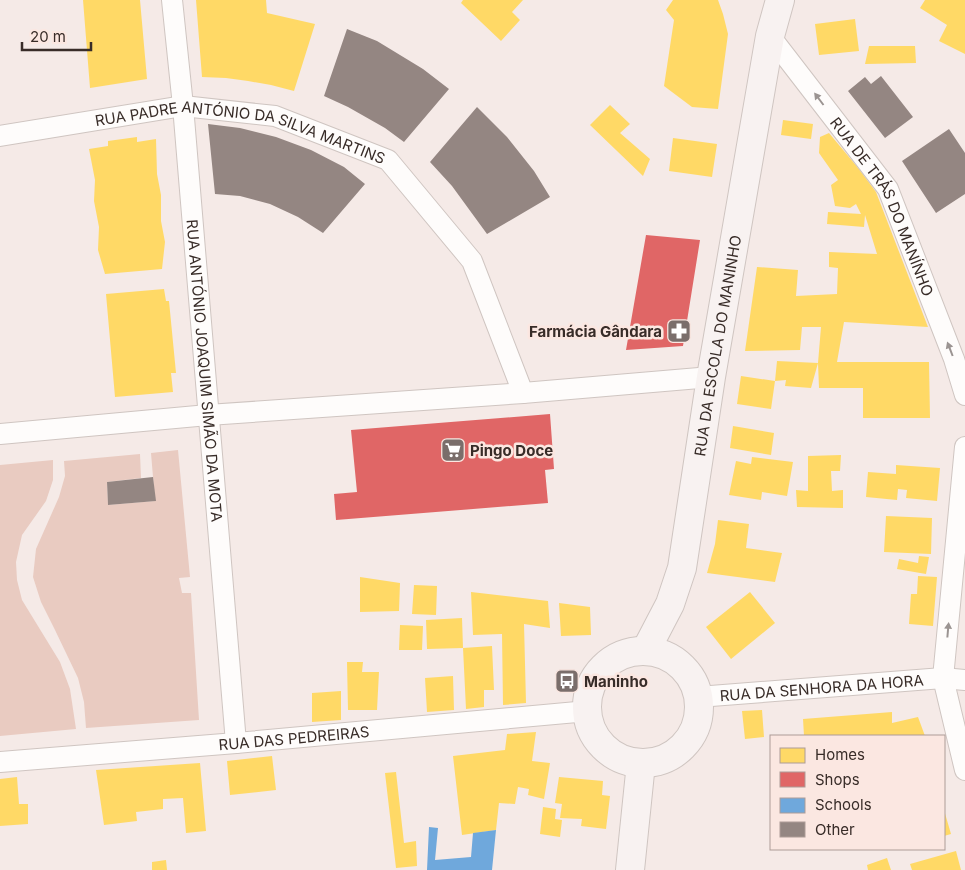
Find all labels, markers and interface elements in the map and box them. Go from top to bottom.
scale bar [22,20,91,52]
text: 20 m [30,27,66,46]
one-way arrow [813,93,824,106]
street label: RUA PADRE ANTÓNIO DA SILVA MARTINS [94,96,388,168]
street label: RUA DE TRÁS DO MANÍNHO [826,113,938,299]
street label: RUA ANTÓNIO JOAQUIM SIMÃO DA MOTA [183,219,227,523]
street label: RUA DA ESCOLA DO MANINHO [690,234,745,458]
pharmacy icon: Farmácia Gândara [666,318,692,344]
place label: Farmácia Gândara [529,322,662,341]
one-way arrow [945,342,953,356]
supermarket icon: Pingo Doce [440,437,466,463]
place label: Pingo Doce [470,441,553,460]
one-way arrow [944,621,952,637]
bus stop icon: Maninho [554,668,580,694]
street label: RUA DA SENHORA DA HORA [719,670,924,705]
place label: Maninho [584,672,648,691]
street label: RUA DAS PEDREIRAS [218,721,370,754]
legend [770,735,945,850]
text: Homes [815,745,865,764]
text: Shops [815,770,860,789]
text: Schools [815,795,872,814]
text: Other [815,820,855,839]

